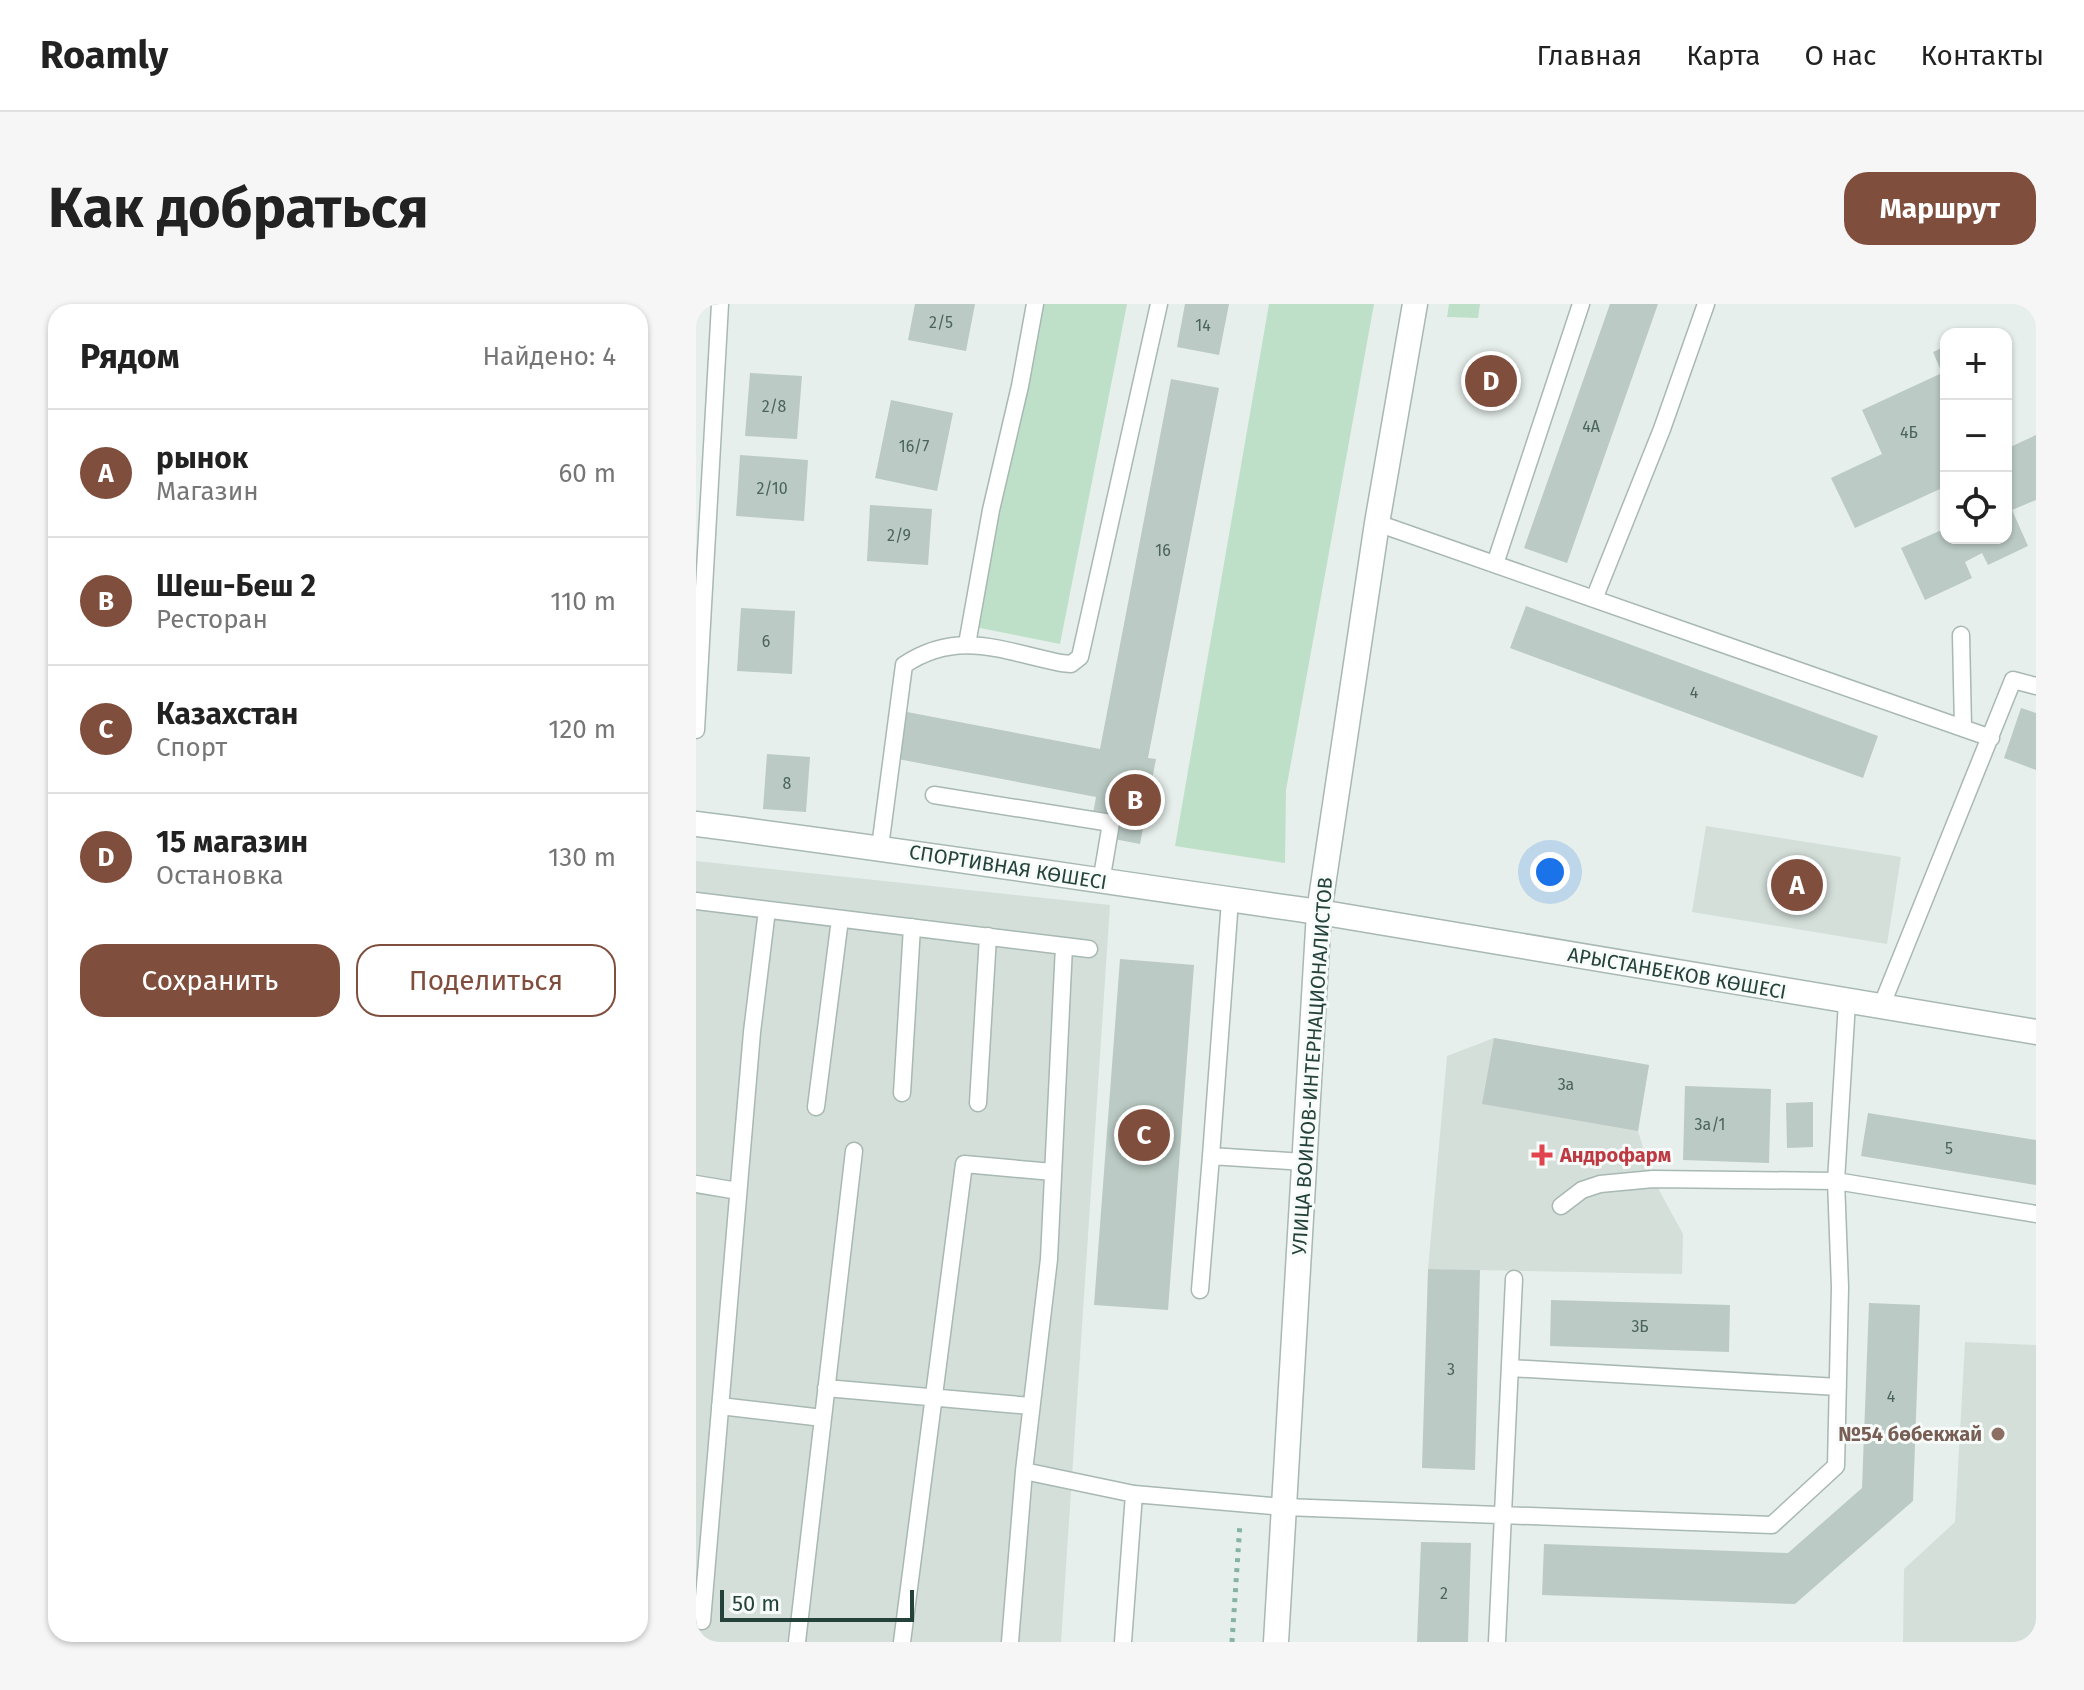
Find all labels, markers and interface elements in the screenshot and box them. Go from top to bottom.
text: Roamly [40,32,168,78]
text: Главная [1536,39,1642,72]
text: Карта [1686,39,1760,72]
text: О нас [1804,39,1876,72]
text: Контакты [1920,39,2044,72]
button: Маршрут [1844,172,2036,245]
text: Как добраться [48,175,429,242]
house number: 2/5 [929,313,953,332]
house number: 14 [1195,316,1211,335]
map controls [1940,328,2012,544]
button: + [1940,328,2012,400]
text: Рядом [80,336,179,377]
text: Найдено: 4 [482,341,616,372]
pin: D [1465,351,1517,411]
house number: 2/8 [762,397,787,416]
button: − [1940,400,2012,472]
house number: 4А [1582,417,1601,436]
house number: 4Б [1900,423,1918,442]
house number: 16/7 [899,437,929,456]
text: рынок [156,440,248,476]
text: A [98,458,114,489]
text: 60 m [558,458,616,489]
button: locate [1940,472,2012,544]
text: Магазин [156,476,259,507]
house number: 2/10 [756,479,788,498]
house number: 2/9 [887,526,911,545]
house number: 16 [1155,541,1171,560]
text: Шеш-Беш 2 [156,568,316,604]
text: B [98,586,114,617]
text: 110 m [550,586,616,617]
text: Ресторан [156,604,268,635]
house number: 6 [762,632,770,651]
house number: 4 [1690,683,1699,702]
text: Казахстан [156,696,298,732]
text: C [99,714,113,745]
text: 120 m [548,714,616,745]
text: Спорт [156,732,227,763]
pin: B [1109,770,1161,830]
house number: 8 [783,774,792,793]
text: 15 магазин [156,824,308,860]
street label: СПОРТИВНАЯ КӨШЕСІ [908,840,1108,894]
text: D [98,842,114,873]
text: 130 m [548,842,616,873]
your location [1530,852,1570,892]
pin: A [1771,855,1823,915]
text: Остановка [156,860,284,891]
street label: УЛИЦА ВОИНОВ-ИНТЕРНАЦИОНАЛИСТОВ [1287,876,1337,1256]
street label: АРЫСТАНБЕКОВ КӨШЕСІ [1566,942,1788,1004]
button: Сохранить [80,944,340,1017]
button: Поделиться [356,944,616,1017]
house number: 3а [1558,1075,1574,1094]
pin: C [1118,1105,1170,1165]
house number: 3а/1 [1695,1115,1725,1134]
house number: 5 [1945,1139,1953,1158]
place label: Андрофарм [1559,1143,1671,1167]
marker: Андрофарм [1531,1144,1553,1166]
house number: 3Б [1631,1317,1649,1336]
house number: 3 [1447,1360,1455,1379]
house number: 4 [1887,1387,1896,1406]
place label: №54 бөбекжай [1838,1422,1982,1446]
marker: №54 бөбекжай [1989,1425,2007,1443]
house number: 2 [1440,1584,1448,1603]
scale bar [720,1586,914,1622]
text: 50 m [732,1590,780,1617]

